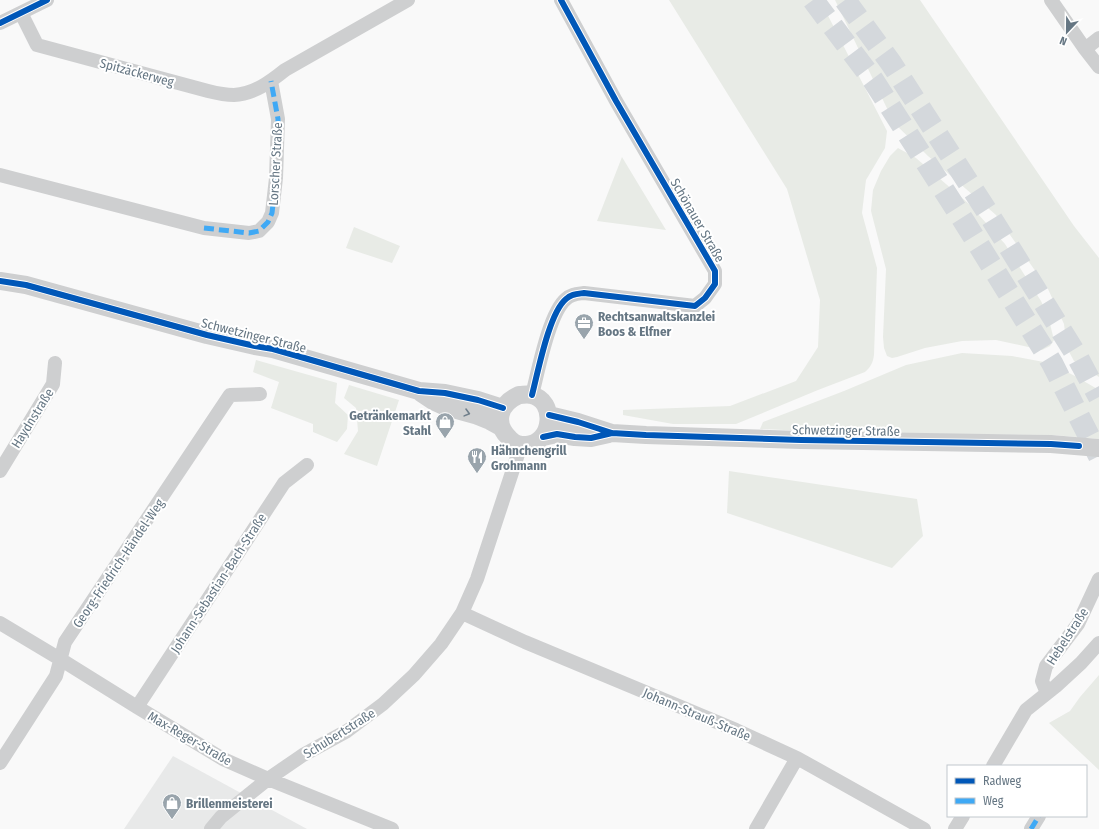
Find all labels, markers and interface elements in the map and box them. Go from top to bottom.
north arrow [1047,12,1087,52]
text: N [1058,34,1069,48]
street label: Spitzäckerweg [98,55,176,90]
street label: Lorscher Straße [266,122,285,206]
street label: Schönauer Straße [667,176,728,265]
place label: Rechtsanwaltskanzlei Boos & Elfner [598,309,715,339]
office icon: Rechtsanwaltskanzlei Boos & Elfner [573,312,595,340]
street label: Schwetzinger Straße [200,315,308,356]
street label: Haydnstraße [8,386,57,451]
place label: Getränkemarkt Stahl [349,408,431,438]
one-way arrow [463,408,470,417]
shop icon: Getränkemarkt Stahl [434,411,456,439]
street label: Schwetzinger Straße [792,422,900,439]
place label: Hähnchengrill Grohmann [491,443,567,473]
restaurant icon: Hähnchengrill Grohmann [466,446,488,474]
street label: Georg-Friedrich-Händel-Weg [70,495,168,630]
street label: Johann-Sebastian-Bach-Straße [168,511,269,656]
street label: Hebelstraße [1043,605,1091,668]
street label: Johann-Strauß-Straße [641,685,753,744]
street label: Schubertstraße [301,705,378,761]
street label: Max-Reger-Straße [145,708,234,768]
legend [947,765,1087,817]
text: Radweg [983,774,1022,788]
shop icon: Brillenmeisterei [161,792,183,820]
text: Weg [983,794,1004,808]
place label: Brillenmeisterei [186,796,273,811]

